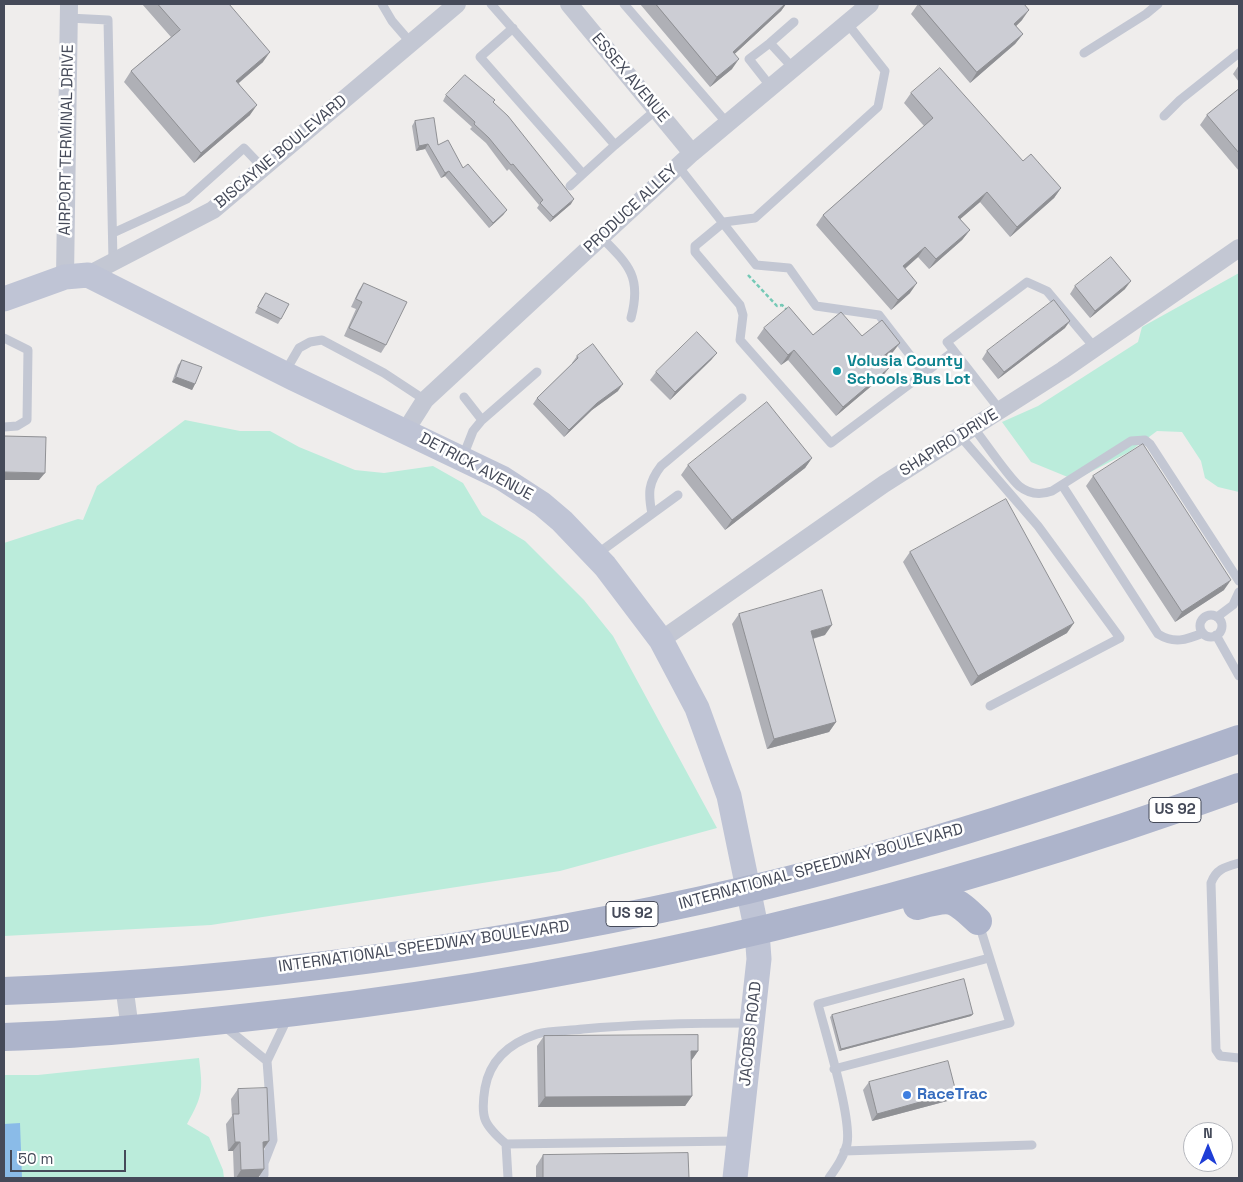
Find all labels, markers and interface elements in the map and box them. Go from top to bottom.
street label: ESSEX AVENUE [587,30,673,126]
street label: AIRPORT TERMINAL DRIVE [56,44,78,236]
street label: BISCAYNE BOULEVARD [211,91,351,213]
street label: PRODUCE ALLEY [580,161,682,257]
place label: Volusia County Schools Bus Lot [847,352,971,390]
marker: Volusia County Schools Bus Lot [831,365,843,377]
street label: SHAPIRO DRIVE [896,405,1002,481]
street label: DETRICK AVENUE [416,429,536,505]
road number: US 92 [1149,798,1201,822]
street label: INTERNATIONAL SPEEDWAY BOULEVARD [677,820,965,914]
road number: US 92 [606,902,658,926]
street label: INTERNATIONAL SPEEDWAY BOULEVARD [277,917,571,977]
street label: JACOBS ROAD [736,981,766,1087]
place label: RaceTrac [917,1085,988,1105]
marker: RaceTrac [901,1089,913,1101]
north arrow [1183,1122,1233,1172]
text: N [1203,1124,1213,1142]
scale bar [12,1140,129,1172]
text: 50 m [18,1149,53,1168]

